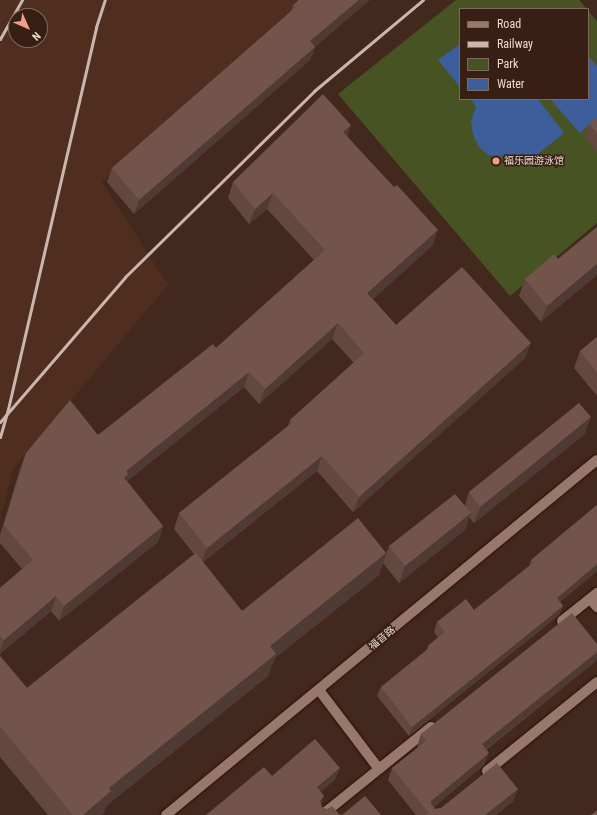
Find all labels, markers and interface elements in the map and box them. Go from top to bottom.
north arrow [8,8,48,48]
legend [459,8,589,100]
text: Road [497,17,521,31]
text: N [29,29,43,43]
text: Railway [497,37,533,51]
text: Park [497,57,518,71]
text: Water [497,77,525,91]
place label: 福乐园游泳馆 [504,155,564,167]
marker: 福乐园游泳馆 [491,156,501,166]
street label: 福音路 [367,624,397,652]

